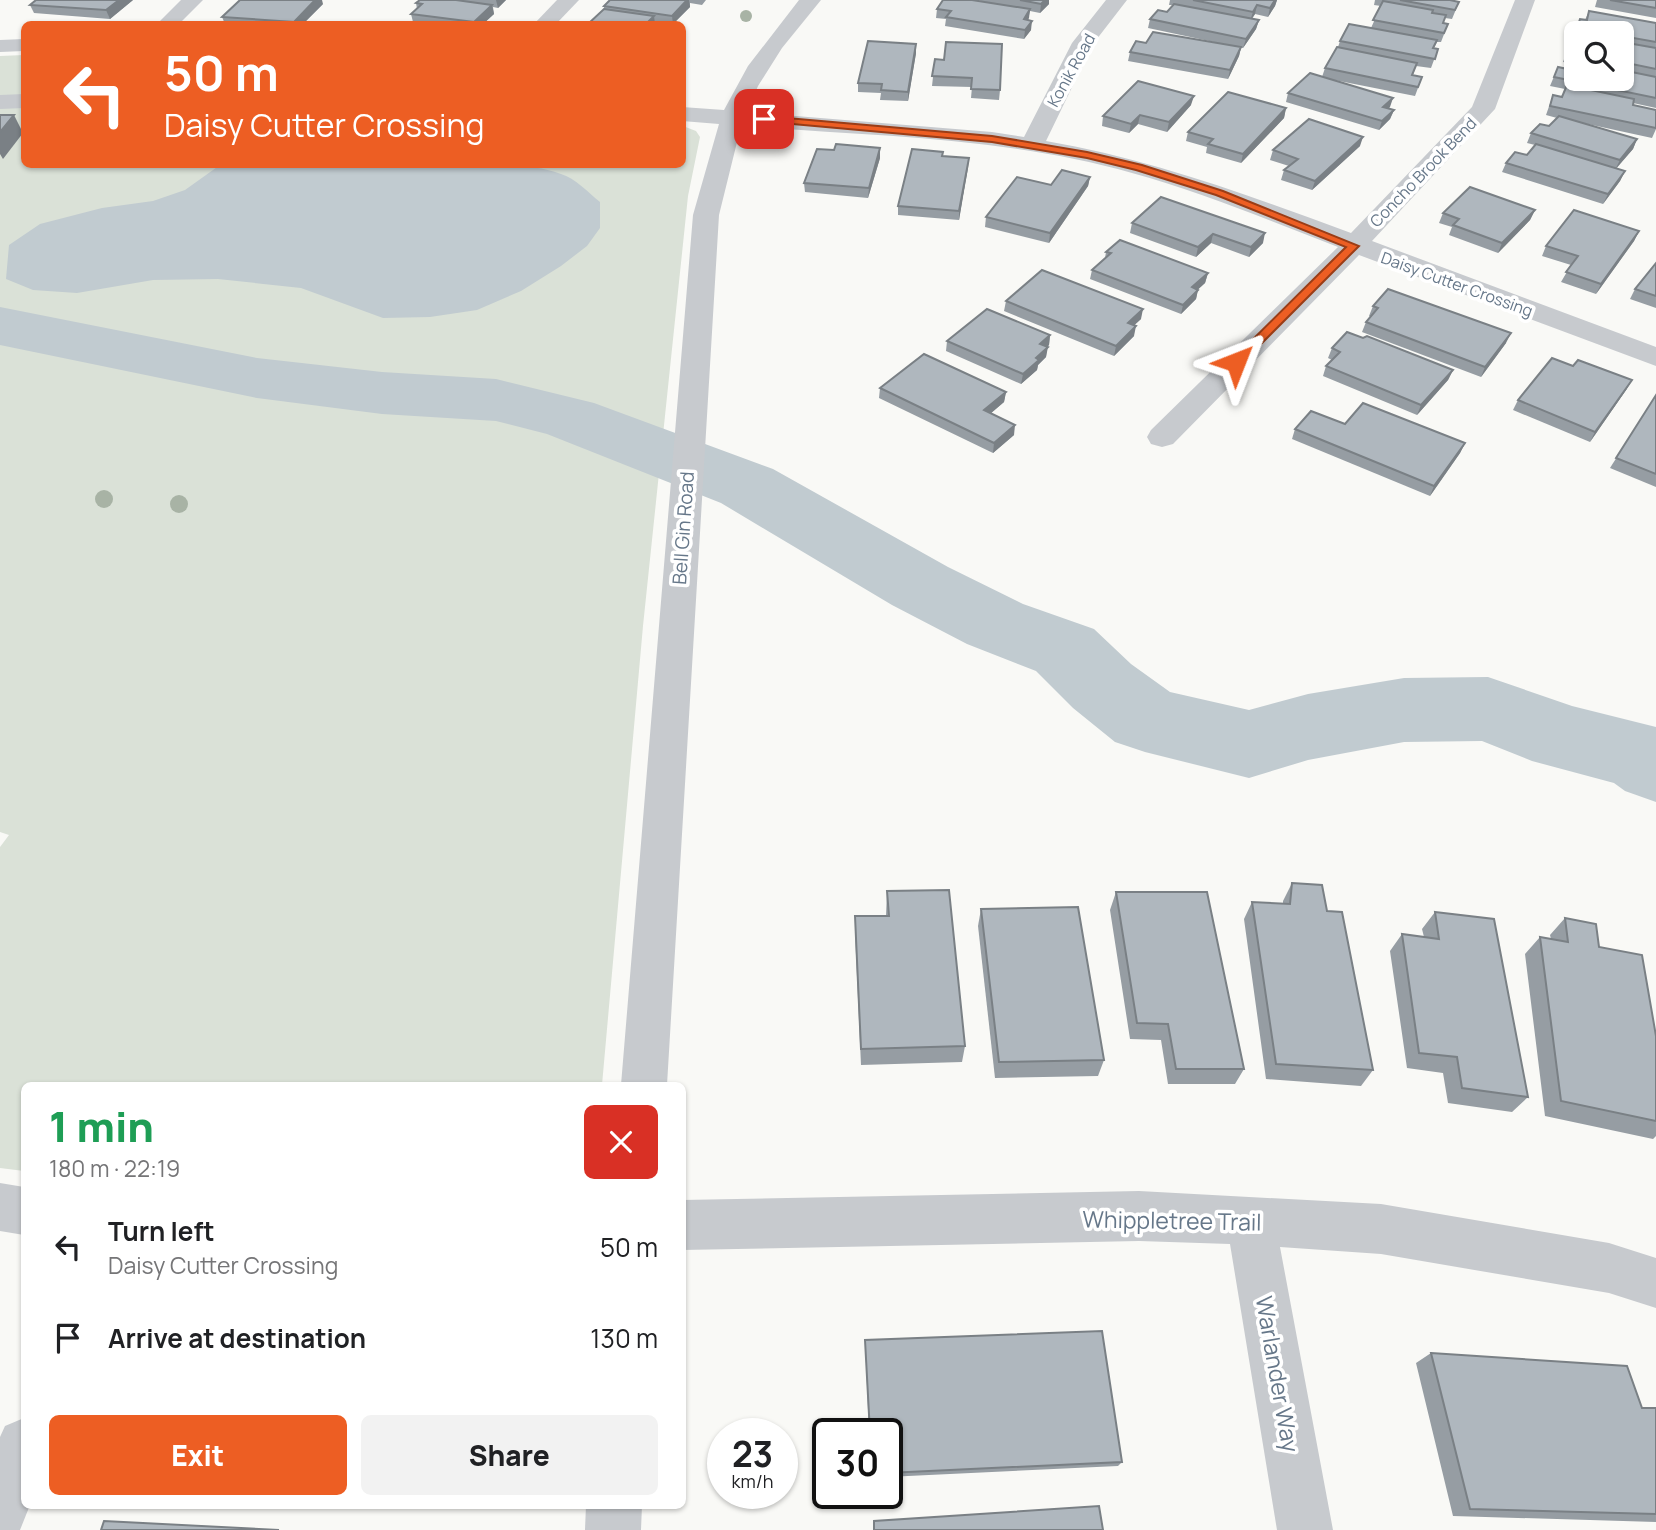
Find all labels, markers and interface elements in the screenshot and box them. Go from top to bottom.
map controls [1564,21,1634,91]
button: search [1564,21,1634,91]
street label: Konik Road [1042,29,1100,111]
text: 50 m [164,39,279,106]
icon: left [49,49,140,140]
pin [734,89,794,149]
icon: arrive [745,100,783,138]
text: Daisy Cutter Crossing [164,103,484,147]
street label: Concho Brook Bend [1365,112,1481,232]
street label: Daisy Cutter Crossing [1378,246,1536,322]
position arrow [1199,325,1273,399]
street label: Bell Gin Road [666,471,700,585]
text: 1 min [49,1097,154,1155]
button: close [584,1105,658,1179]
text: 180 m · 22:19 [49,1152,180,1184]
street label: Whippletree Trail [1082,1202,1262,1238]
text: Turn left [108,1213,215,1249]
icon: left [49,1228,87,1266]
text: 50 m [600,1229,658,1265]
text: Daisy Cutter Crossing [108,1249,338,1281]
street label: Warlander Way [1249,1293,1307,1455]
icon: arrive [49,1319,87,1357]
text: Arrive at destination [108,1320,366,1356]
text: 130 m [590,1320,658,1356]
button: Exit [49,1415,347,1495]
button: Share [361,1415,658,1495]
speed limit sign: 30 [812,1418,903,1509]
text: 23 [732,1430,773,1478]
text: km/h [732,1469,773,1493]

